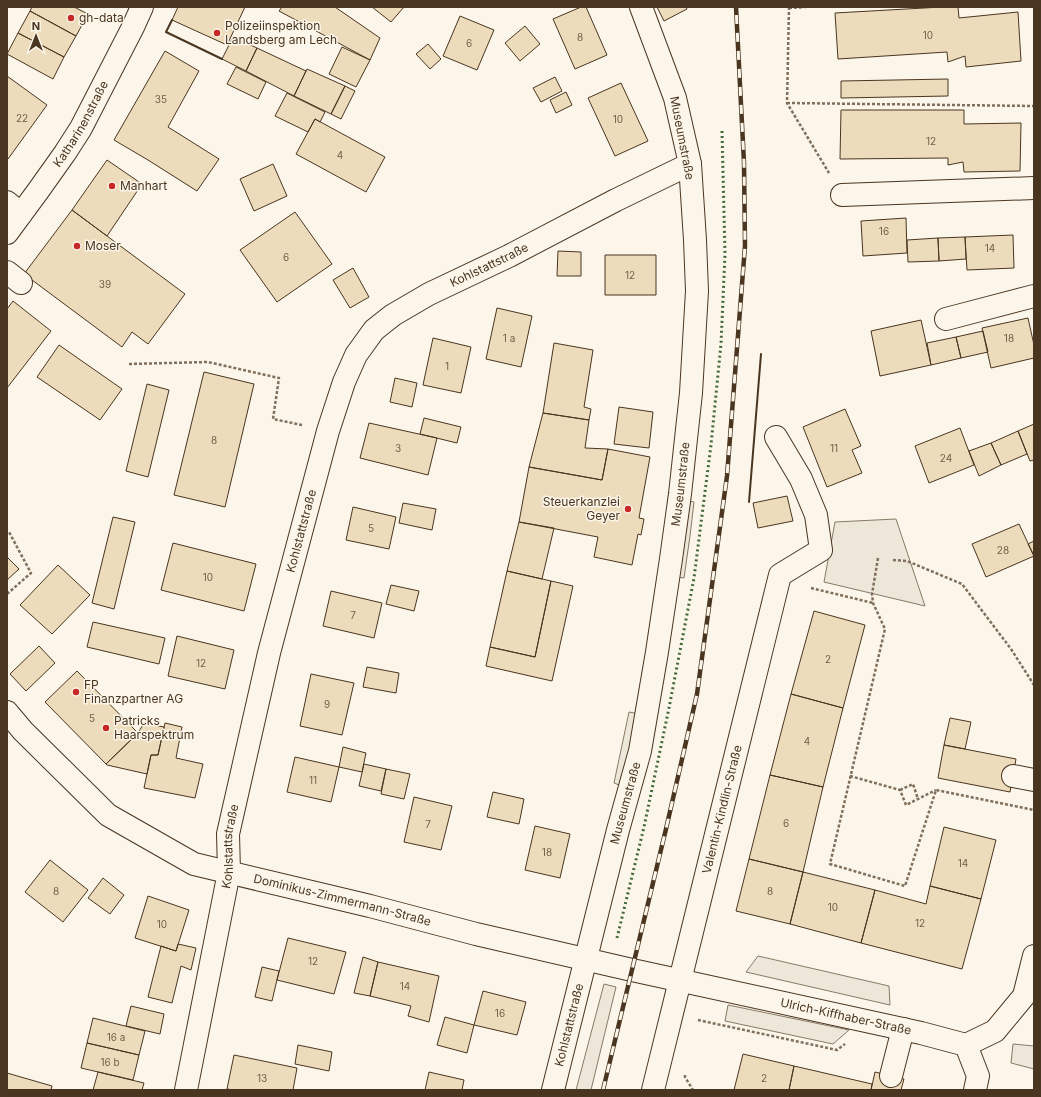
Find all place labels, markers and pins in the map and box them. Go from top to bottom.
place label: gh-data [79,10,124,25]
marker: gh-data [66,13,76,23]
place label: Polizeiinspektion Landsberg am Lech [225,18,337,47]
marker: Polizeiinspektion Landsberg am Lech [212,28,222,38]
place label: Manhart [120,178,167,193]
marker: Manhart [107,181,117,191]
place label: Moser [85,238,121,253]
marker: Moser [72,241,82,251]
place label: Steuerkanzlei Geyer [543,494,620,523]
marker: Steuerkanzlei Geyer [623,504,633,514]
place label: FP Finanzpartner AG [84,677,183,706]
marker: FP Finanzpartner AG [71,687,81,697]
place label: Patricks Haarspektrum [114,713,194,742]
marker: Patricks Haarspektrum [101,723,111,733]

